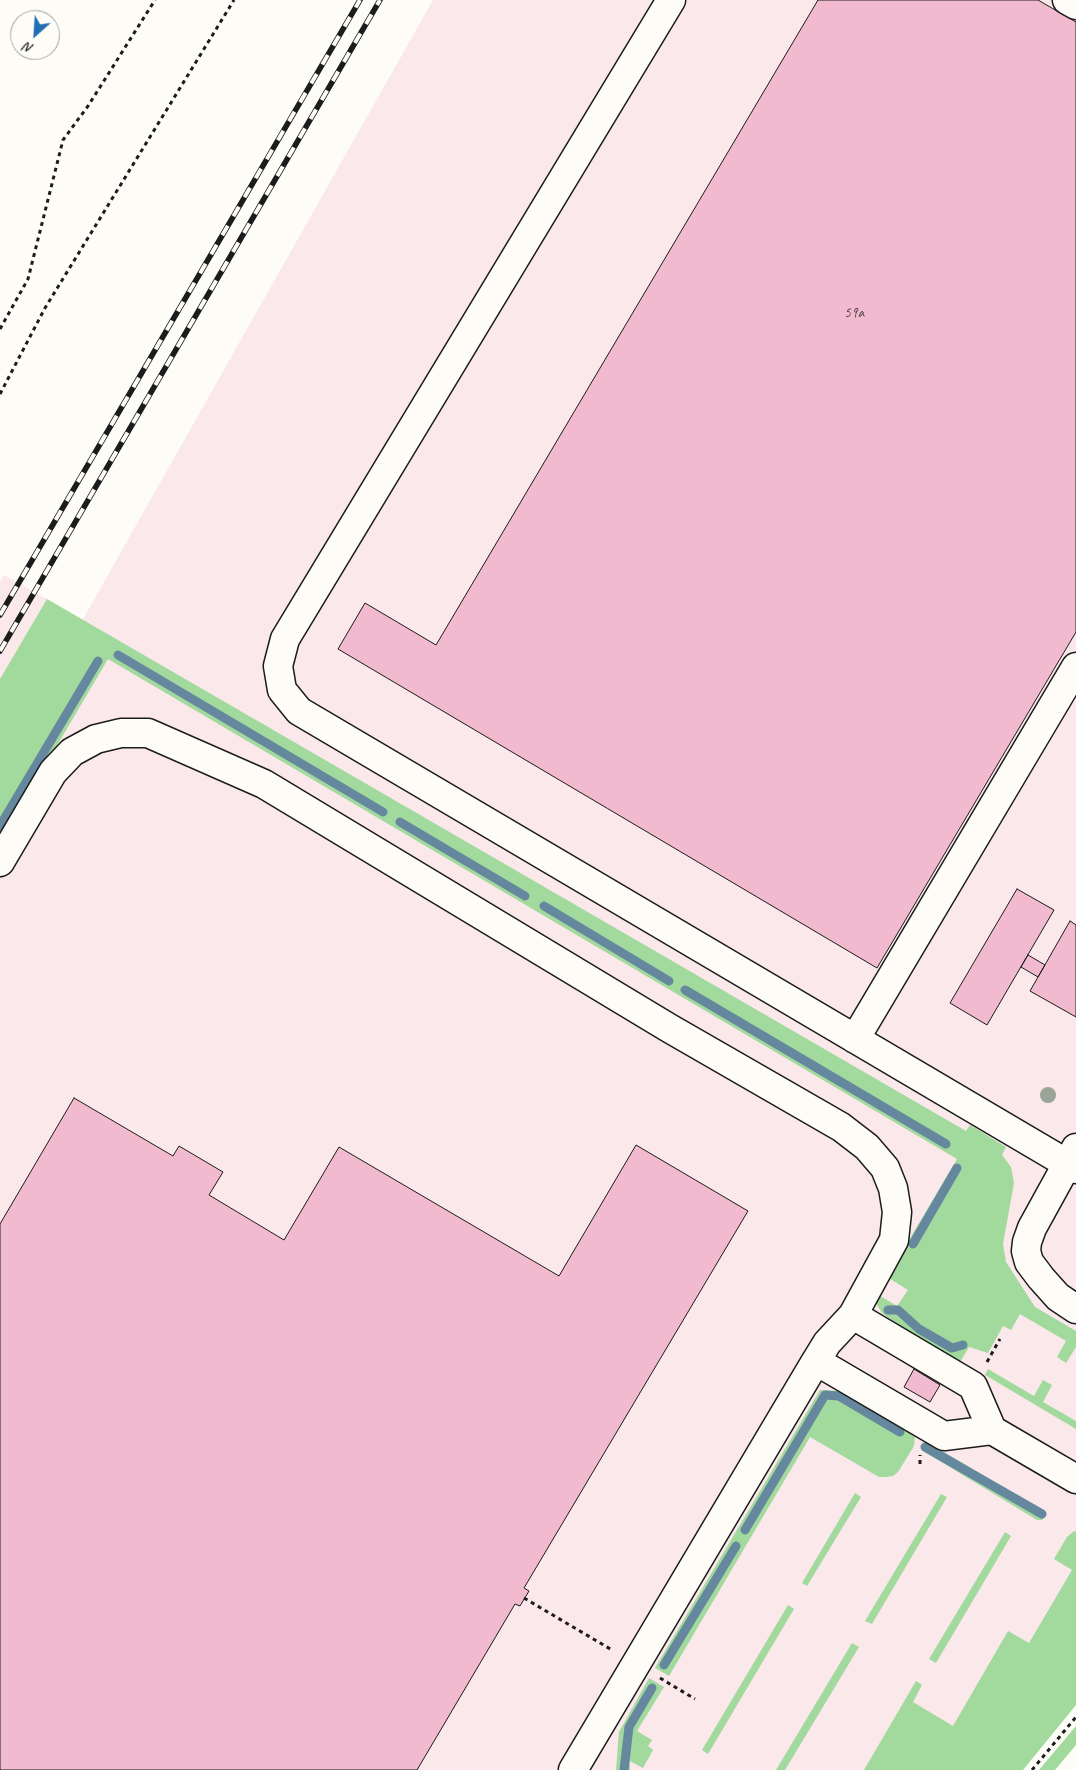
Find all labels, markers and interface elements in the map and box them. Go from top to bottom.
north arrow [10,10,60,60]
text: N [21,38,36,58]
house number: 59a [844,304,864,322]

